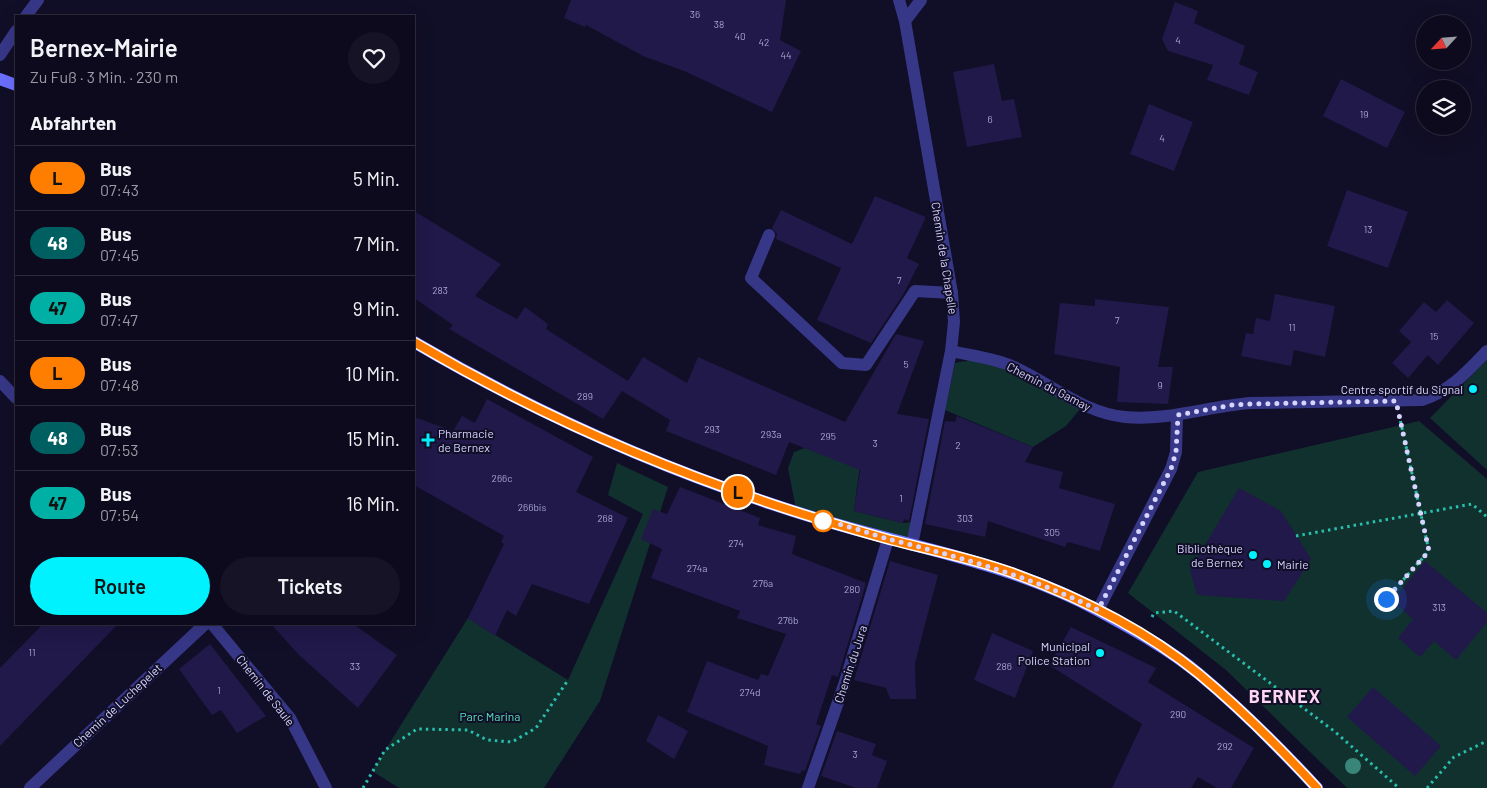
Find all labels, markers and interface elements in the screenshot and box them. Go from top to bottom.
house number: 36 [690,8,700,20]
north arrow [1416,15,1471,70]
map controls [1416,15,1471,135]
house number: 38 [714,18,724,30]
house number: 40 [734,30,746,42]
button: heart [348,32,400,84]
text: Bernex-Mairie [30,33,178,62]
house number: 4 [1175,34,1181,46]
house number: 42 [759,36,769,48]
house number: 44 [780,49,792,61]
text: Zu Fuß · 3 Min. · 230 m [30,67,178,86]
button: layers [1416,80,1471,135]
house number: 19 [1360,108,1368,120]
text: Abfahrten [30,111,116,134]
house number: 6 [987,113,993,125]
house number: 4 [1159,132,1165,144]
text: Bus [100,157,132,180]
text: L [52,167,63,189]
text: 5 Min. [353,167,400,190]
text: 07:43 [100,180,139,199]
street label: Chemin de la Chapelle [929,201,961,315]
text: Bus [100,222,132,245]
house number: 13 [1364,223,1372,235]
text: 48 [47,232,68,254]
text: 7 Min. [354,232,400,255]
text: 07:45 [100,245,139,264]
house number: 7 [897,274,902,286]
house number: 283 [432,284,448,296]
text: Bus [100,287,132,310]
text: 47 [48,297,67,319]
text: 9 Min. [353,297,400,320]
text: 07:47 [100,310,138,329]
house number: 7 [1115,314,1120,326]
house number: 11 [1288,321,1296,333]
house number: 15 [1430,330,1438,342]
text: Bus [100,352,132,375]
house number: 5 [903,358,909,370]
street label: Chemin du Gamay [1005,359,1094,413]
text: L [52,362,63,384]
text: 10 Min. [345,362,400,385]
text: 07:48 [100,375,139,394]
house number: 9 [1157,379,1163,391]
place label: Centre sportif du Signal [1341,382,1463,396]
marker: Centre sportif du Signal [1467,383,1479,395]
house number: 289 [577,390,593,402]
text: Bus [100,417,132,440]
house number: 293 [704,423,720,435]
place label: Pharmacie de Bernex [438,426,494,454]
text: 48 [47,427,68,449]
text: 15 Min. [346,427,400,450]
house number: 293a [761,428,781,440]
house number: 295 [820,430,836,442]
marker: Pharmacie de Bernex [422,434,434,446]
house number: 3 [872,437,878,449]
house number: 2 [955,439,961,451]
text: 07:53 [100,440,139,459]
house number: 266c [492,472,512,484]
line badge: L [722,476,754,508]
text: L [733,481,743,503]
text: Bus [100,482,132,505]
text: 47 [48,492,67,514]
text: 16 Min. [346,492,400,515]
house number: 1 [899,492,903,504]
house number: 266bis [518,501,546,513]
text: 07:54 [100,505,139,524]
unlabelled marker [812,510,834,532]
house number: 268 [597,512,613,524]
house number: 303 [957,512,973,524]
house number: 305 [1044,526,1060,538]
house number: 274 [728,537,744,549]
place label: Bibliothèque de Bernex [1177,541,1243,569]
marker: Bibliothèque de Bernex [1247,549,1259,561]
button: Route [30,557,210,615]
button: Tickets [220,557,400,615]
place label: Mairie [1277,557,1309,571]
marker: Mairie [1261,558,1273,570]
house number: 274a [687,562,707,574]
house number: 276a [753,577,773,589]
house number: 280 [844,583,860,595]
your location [1374,587,1399,612]
house number: 313 [1432,601,1446,613]
house number: 276b [778,614,798,626]
street label: Chemin du Jura [831,623,869,705]
place label: Municipal Police Station [1018,639,1090,667]
house number: 11 [28,646,36,658]
marker: Municipal Police Station [1094,647,1106,659]
street label: Chemin de Saule [234,652,298,728]
street label: Chemin de Luchepelet [70,660,164,750]
house number: 33 [350,660,360,672]
house number: 286 [996,660,1012,672]
house number: 1 [217,684,221,696]
district label: BERNEX [1249,685,1321,707]
house number: 274d [739,686,761,698]
house number: 290 [1170,708,1186,720]
park label: Parc Marina [460,709,520,723]
house number: 292 [1217,740,1233,752]
house number: 3 [852,748,858,760]

